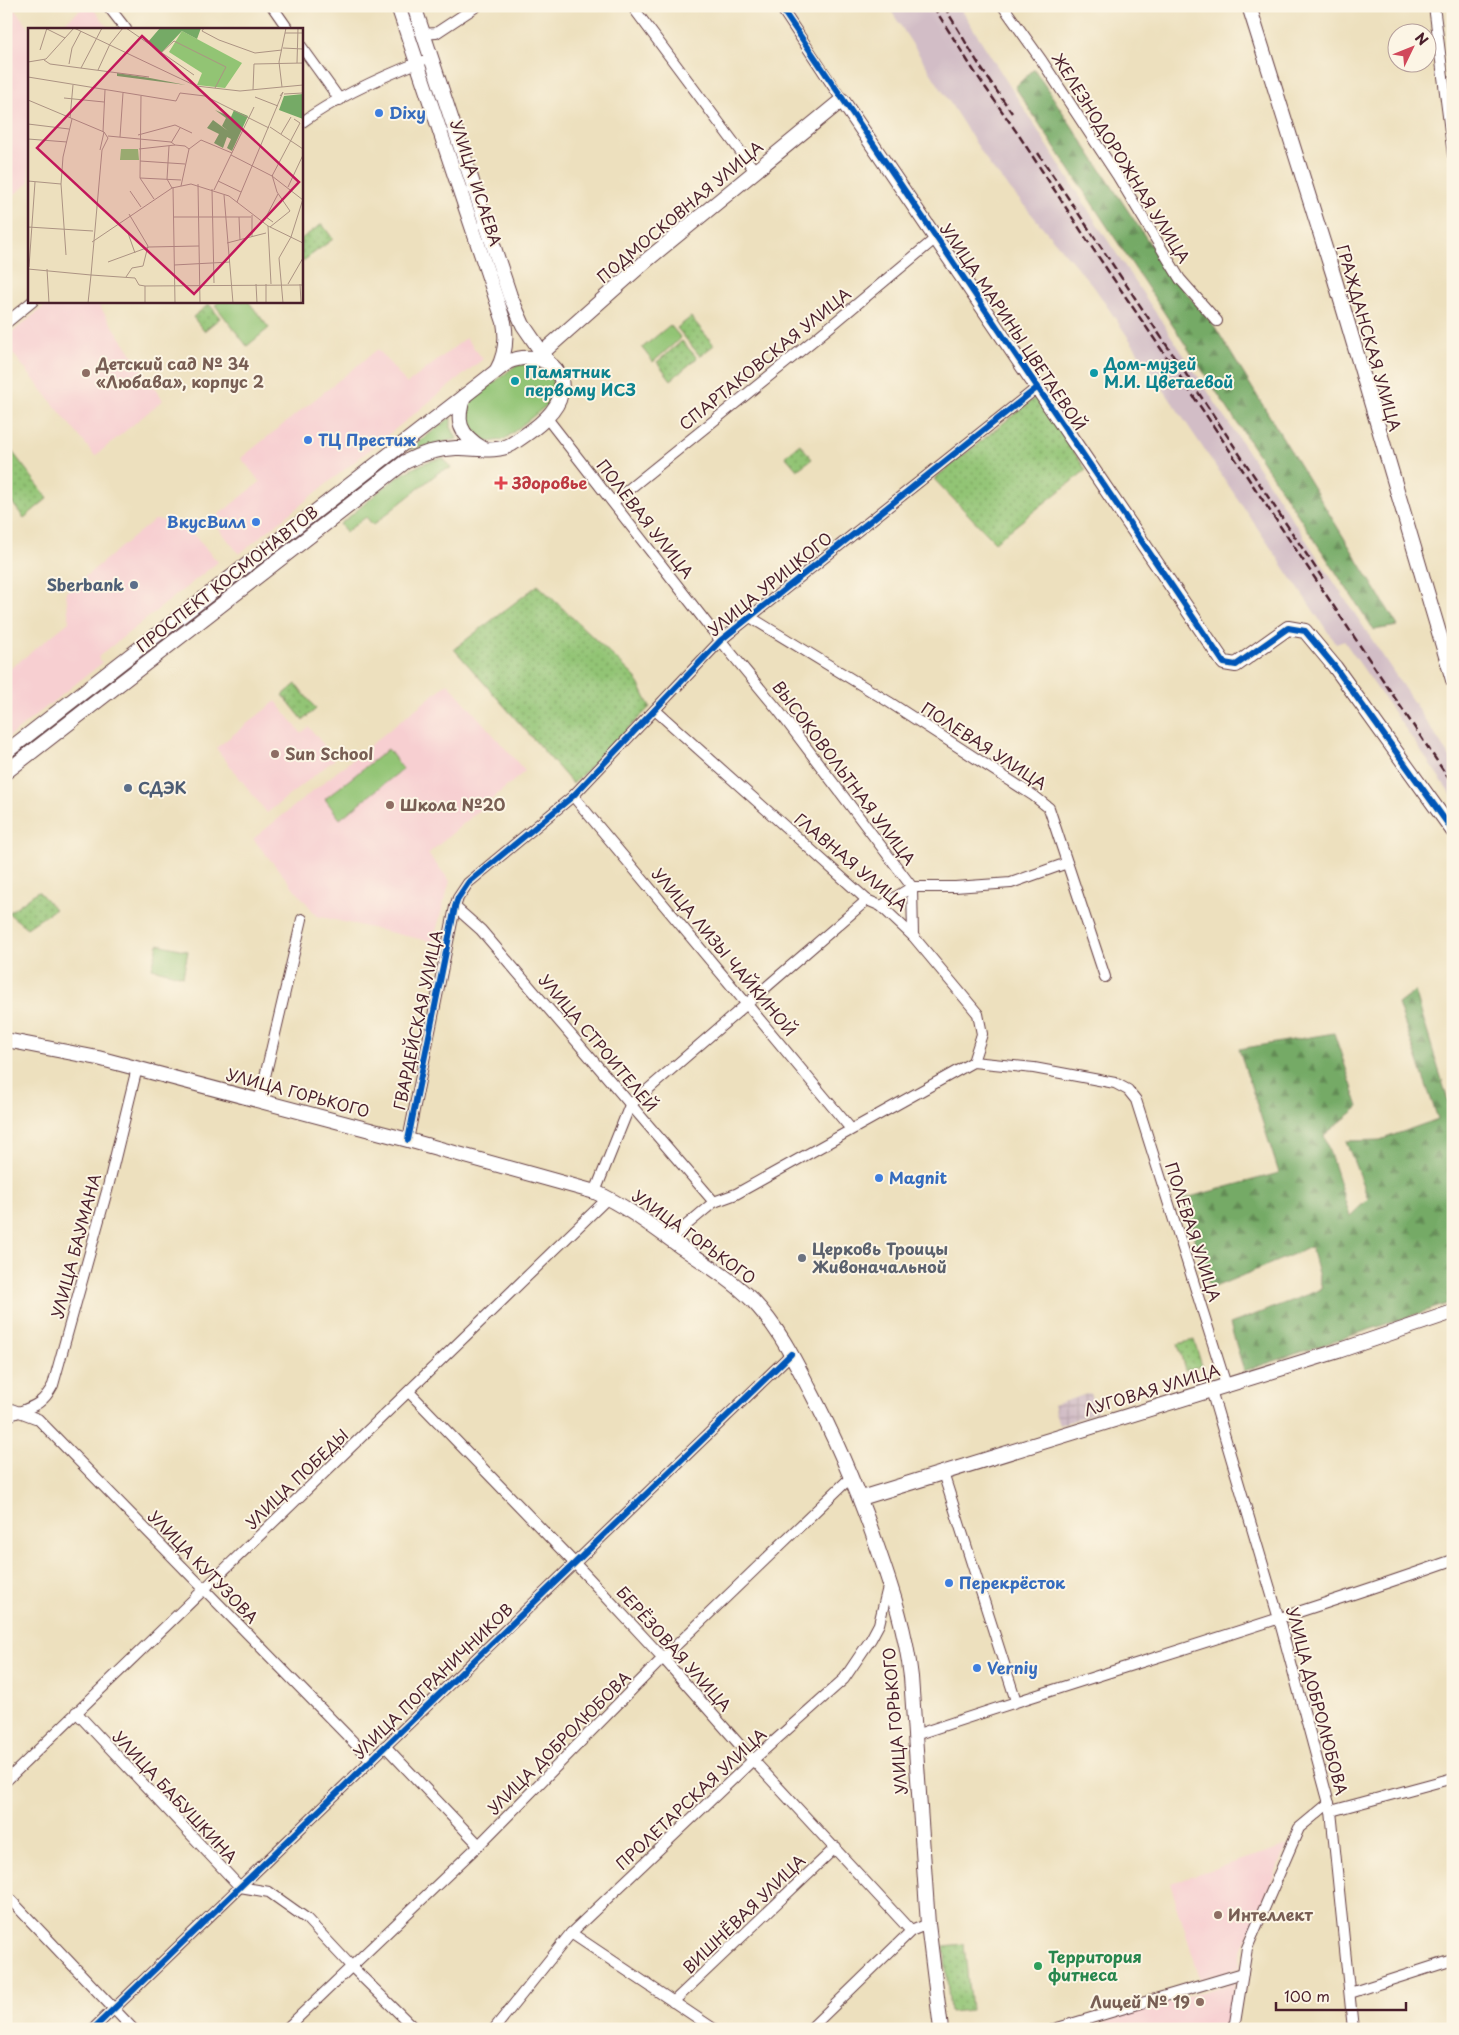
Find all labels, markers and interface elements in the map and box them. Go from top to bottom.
north arrow [1386,22,1436,72]
inset map [28,28,302,302]
text: N [1410,28,1433,50]
street label: ЖЕЛЕЗНОДОРОЖНАЯ УЛИЦА [1047,48,1197,267]
place label: Dixy [389,100,426,124]
marker: Dixy [373,107,385,119]
street label: УЛИЦА ИСАЕВА [445,116,509,249]
street label: ПОДМОСКОВНАЯ УЛИЦА [591,134,768,288]
street label: УЛИЦА МАРИНЫ ЦВЕТАЕВОЙ [935,218,1093,435]
street label: ГРАЖДАНСКАЯ УЛИЦА [1332,241,1408,434]
street label: СПАРТАКОВСКАЯ УЛИЦА [673,281,855,435]
place label: Детский сад № 34 «Любава», корпус 2 [95,351,264,393]
place label: Дом-музей М.И. Цветаевой [1103,351,1233,393]
place label: Памятник первому ИСЗ [525,359,636,401]
marker: Детский сад № 34 «Любава», корпус 2 [80,367,92,379]
marker: Дом-музей М.И. Цветаевой [1088,367,1100,379]
marker: Памятник первому ИСЗ [509,375,521,387]
place label: ТЦ Престиж [318,427,416,451]
marker: ТЦ Престиж [302,434,314,446]
street label: ПОЛЕВАЯ УЛИЦА [592,454,700,583]
place label: Здоровье [511,470,588,494]
marker: Здоровье [494,476,508,490]
street label: ПРОСПЕКТ КОСМОНАВТОВ [130,499,323,657]
place label: ВкусВилл [167,509,246,533]
marker: ВкусВилл [250,516,262,528]
street label: УЛИЦА УРИЦКОГО [702,526,837,641]
place label: Sberbank [47,572,124,596]
marker: Sberbank [128,579,140,591]
street label: ВЫСОКОВОЛЬТНАЯ УЛИЦА [767,675,922,870]
street label: ПОЛЕВАЯ УЛИЦА [917,695,1052,795]
place label: Sun School [285,741,373,765]
marker: Sun School [269,748,281,760]
place label: СДЭК [138,775,186,799]
marker: СДЭК [122,782,134,794]
place label: Школа №20 [400,792,505,816]
marker: Школа №20 [384,799,396,811]
street label: ГЛАВНАЯ УЛИЦА [790,807,913,916]
street label: УЛИЦА ЛИЗЫ ЧАЙКИНОЙ [647,862,803,1041]
street label: ГВАРДЕЙСКАЯ УЛИЦА [386,928,448,1112]
street label: УЛИЦА СТРОИТЕЛЕЙ [534,968,664,1116]
street label: УЛИЦА ГОРЬКОГО [224,1061,373,1123]
street label: ПОЛЕВАЯ УЛИЦА [1160,1159,1228,1305]
place label: Magnit [889,1165,948,1189]
street label: УЛИЦА БАУМАНА [44,1171,106,1321]
marker: Magnit [873,1172,885,1184]
street label: УЛИЦА ГОРЬКОГО [628,1183,761,1289]
place label: Церковь Троицы Живоначальной [812,1236,948,1278]
marker: Церковь Троицы Живоначальной [796,1252,808,1264]
street label: ЛУГОВАЯ УЛИЦА [1081,1357,1223,1421]
street label: УЛИЦА ПОБЕДЫ [239,1423,353,1534]
street label: УЛИЦА КУТУЗОВА [143,1504,264,1629]
place label: Перекрёсток [959,1570,1066,1594]
marker: Перекрёсток [943,1577,955,1589]
street label: БЕРЁЗОВАЯ УЛИЦА [612,1580,738,1716]
street label: УЛИЦА ПОГРАНИЧНИКОВ [347,1597,518,1764]
street label: УЛИЦА ДОБРОЛЮБОВА [1281,1604,1355,1798]
street label: УЛИЦА ГОРЬКОГО [876,1647,912,1796]
place label: Verniy [987,1655,1038,1679]
marker: Verniy [971,1662,983,1674]
street label: УЛИЦА ДОБРОЛЮБОВА [481,1665,636,1819]
street label: ПРОЛЕТАРСКАЯ УЛИЦА [610,1722,771,1875]
street label: УЛИЦА БАБУШКИНА [108,1725,244,1868]
street label: ВИШНЁВАЯ УЛИЦА [677,1848,810,1978]
place label: Интеллект [1228,1902,1313,1926]
marker: Интеллект [1212,1909,1224,1921]
place label: Территория фитнеса [1048,1944,1142,1986]
marker: Территория фитнеса [1032,1960,1044,1972]
scale bar [1276,1980,1406,2012]
text: 100 m [1284,1984,1330,2007]
place label: Лицей № 19 [1090,1989,1190,2013]
marker: Лицей № 19 [1194,1996,1206,2008]

